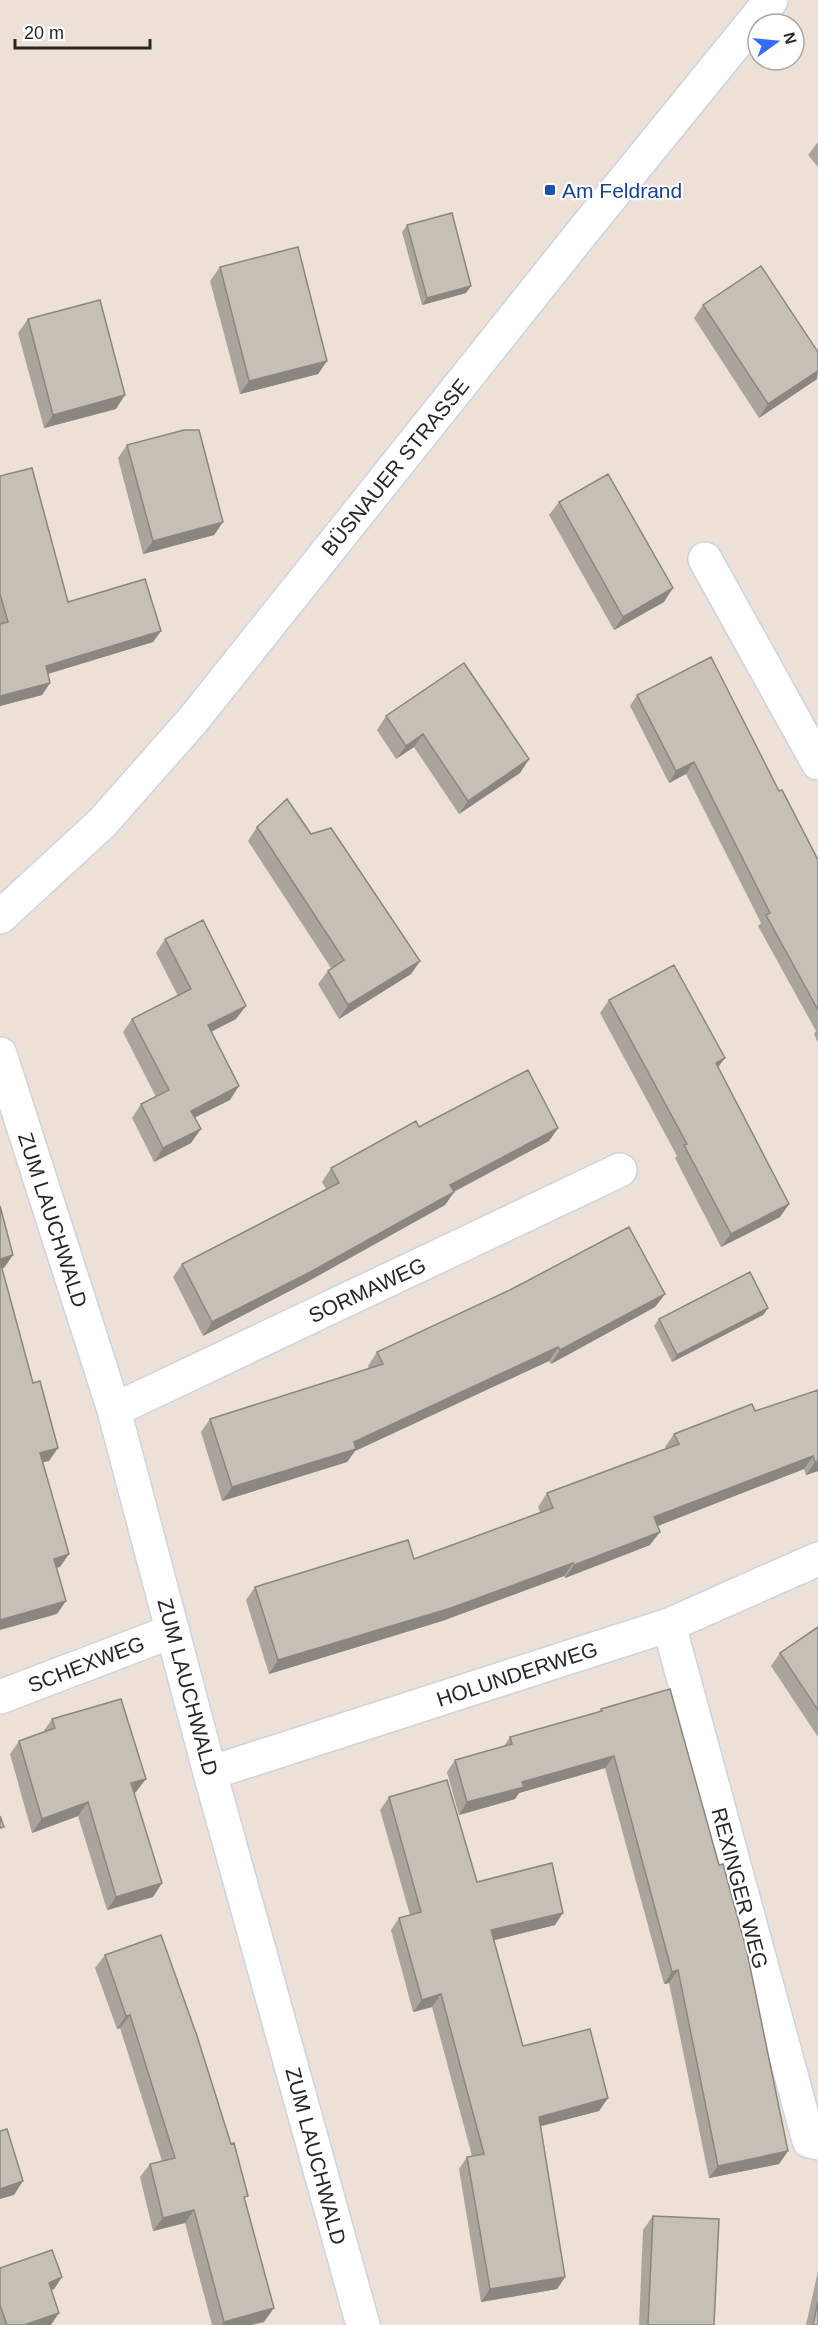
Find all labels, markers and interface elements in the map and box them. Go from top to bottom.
scale bar [15,12,150,50]
north arrow [746,12,806,72]
text: 20 m [24,23,64,43]
text: N [780,30,800,46]
place label: Am Feldrand [562,179,682,202]
marker: Am Feldrand [543,183,557,197]
street label: BÜSNAUER STRASSE [317,374,473,560]
street label: ZUM LAUCHWALD [14,1130,92,1310]
street label: SORMAWEG [305,1253,429,1327]
street label: ZUM LAUCHWALD [153,1596,223,1778]
street label: SCHEXWEG [25,1631,147,1697]
street label: HOLUNDERWEG [434,1637,600,1711]
street label: REXINGER WEG [707,1805,773,1971]
street label: ZUM LAUCHWALD [281,2065,351,2247]

